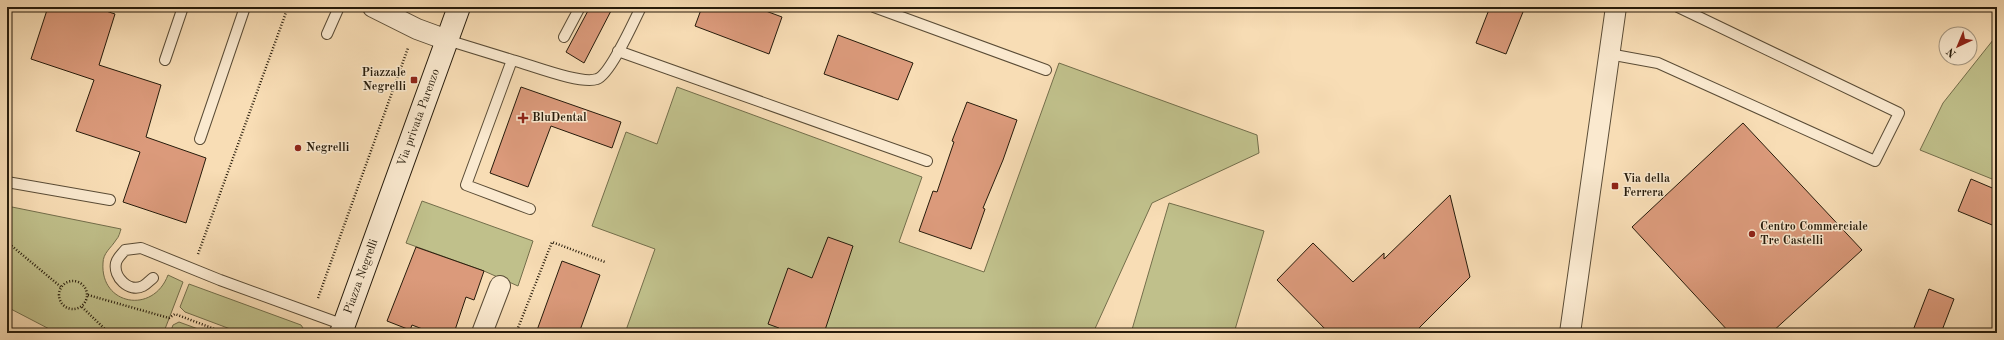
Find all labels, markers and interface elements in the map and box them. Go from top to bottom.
north arrow [1938,26,1978,66]
text: N [1945,45,1959,59]
place label: Piazzale Negrelli [361,67,406,93]
street label: Via privata Parenzo [396,67,442,168]
marker: Piazzale Negrelli [409,75,419,85]
marker: BluDental [517,112,529,124]
place label: BluDental [532,112,587,124]
place label: Negrelli [306,142,350,154]
marker: Negrelli [293,143,303,153]
place label: Via della Ferrera [1623,173,1670,199]
marker: Via della Ferrera [1610,181,1620,191]
place label: Centro Commerciale Tre Castelli [1760,221,1868,247]
marker: Centro Commerciale Tre Castelli [1747,229,1757,239]
street label: Piazza Negrelli [342,238,380,316]

